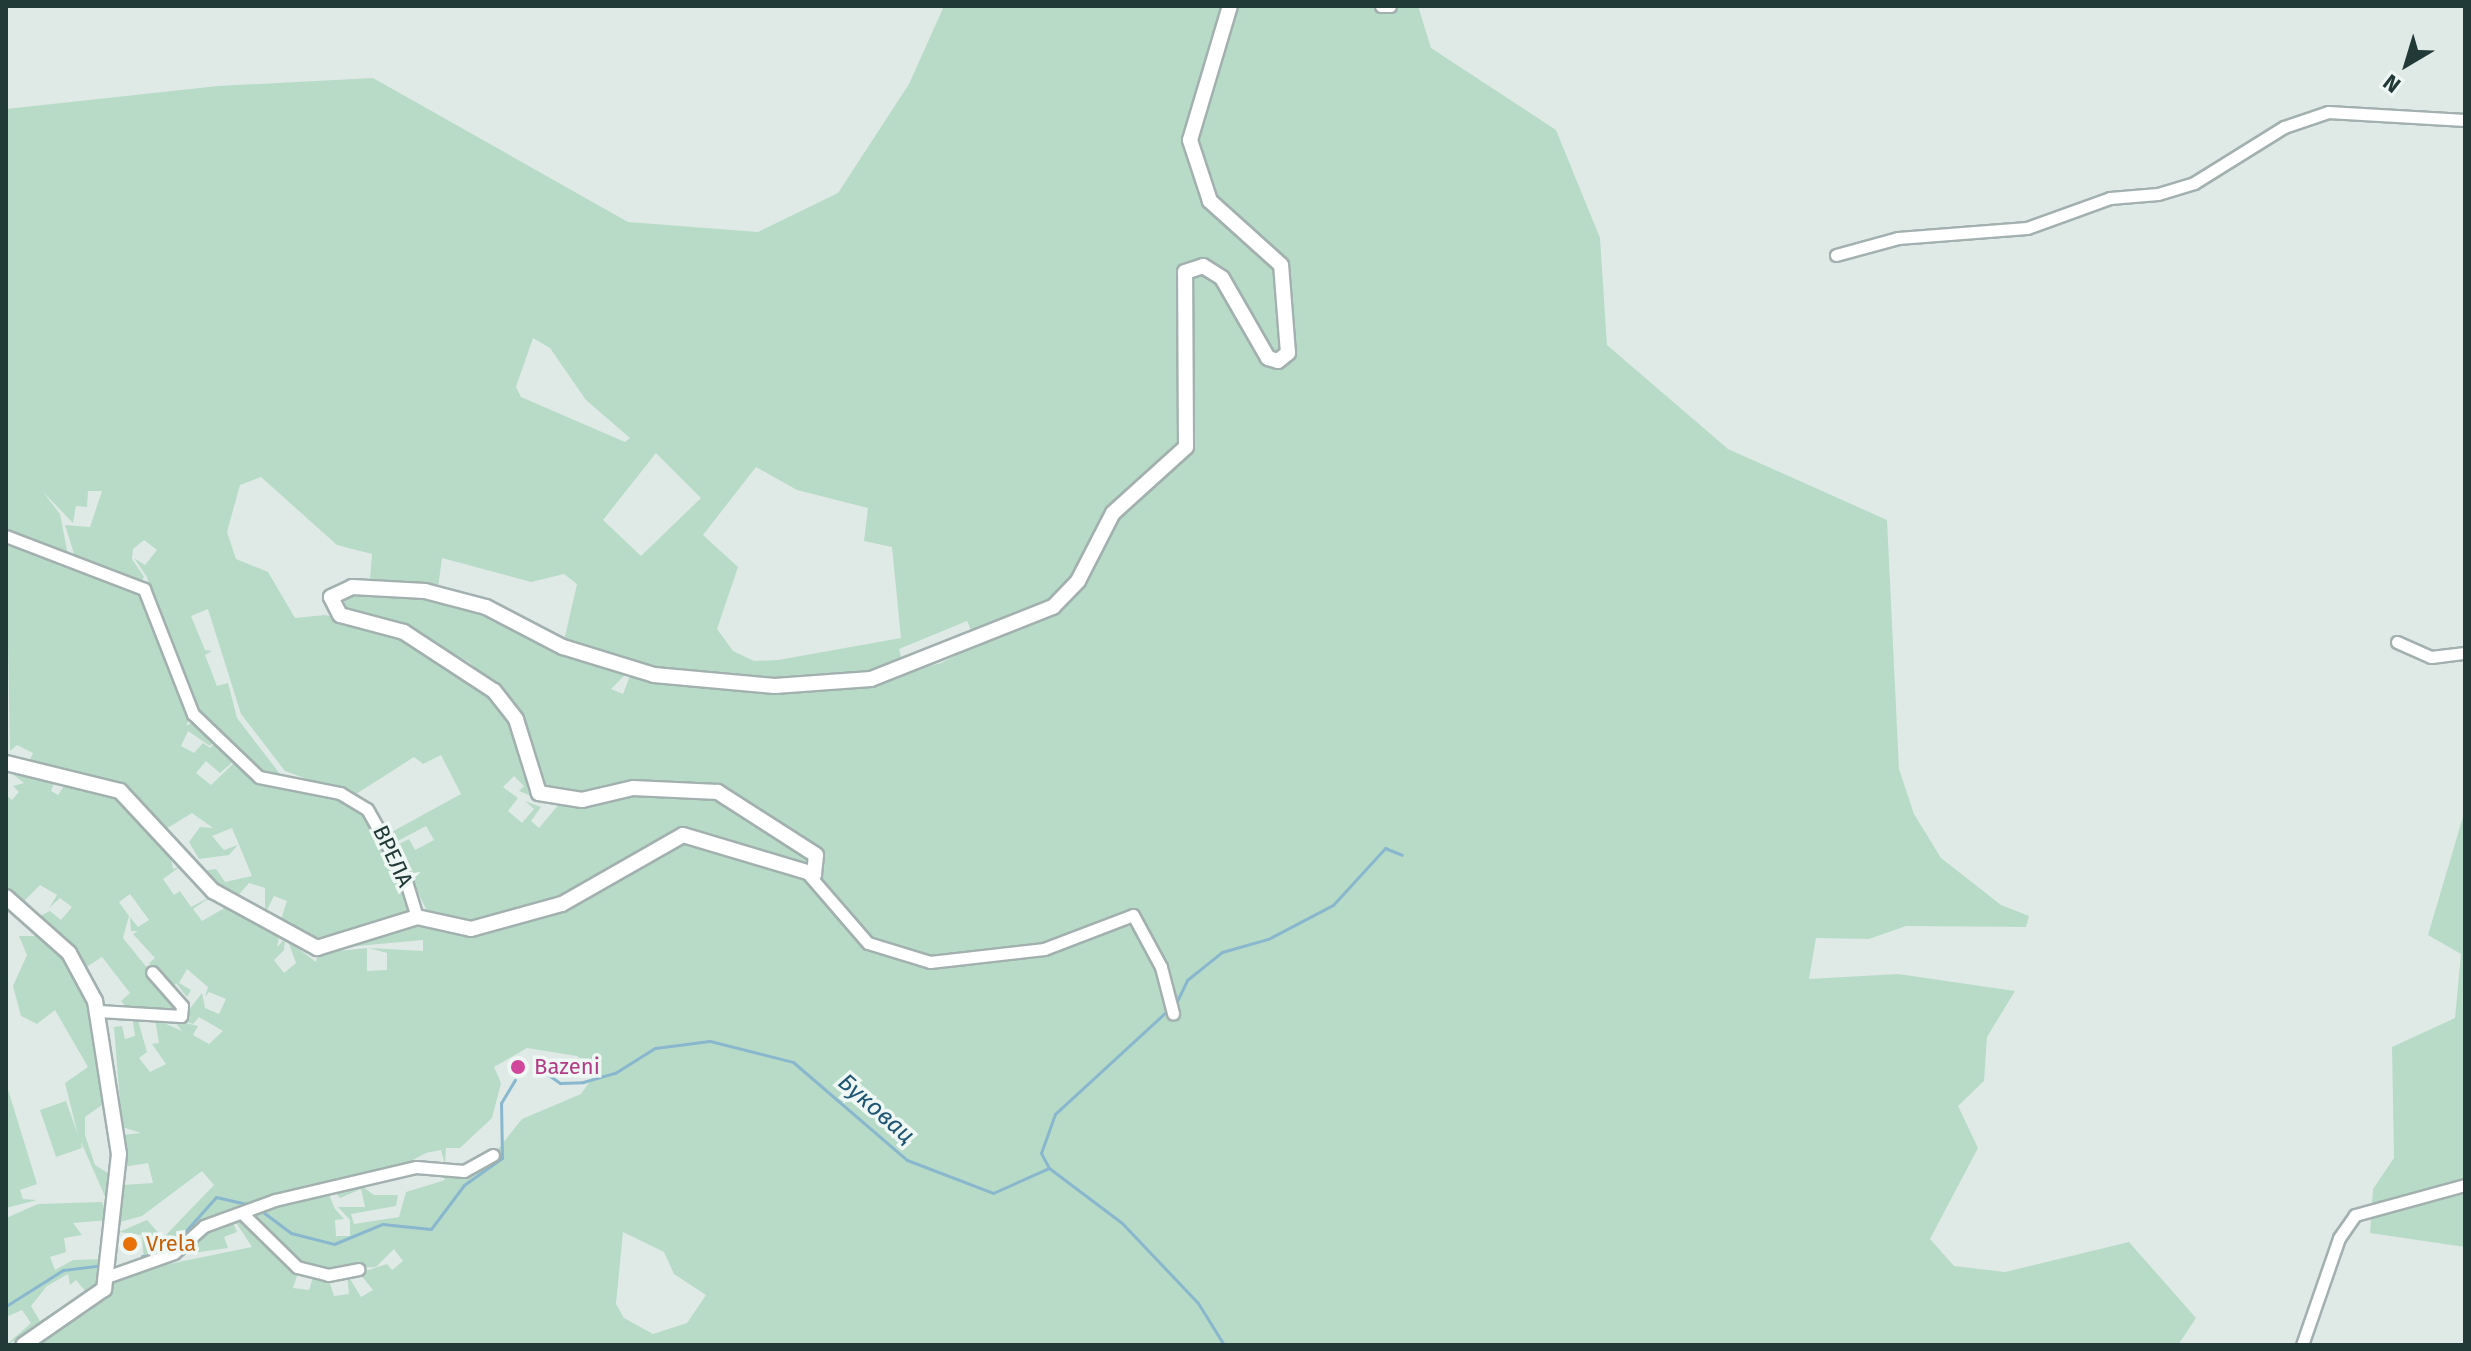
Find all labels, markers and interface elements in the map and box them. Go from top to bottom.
north arrow [2367,24,2447,104]
text: N [2378,68,2406,98]
street label: ВРЕЛА [367,821,419,891]
place label: Bazeni [534,1054,600,1080]
marker: Bazeni [509,1058,527,1076]
water label: Буковац [832,1068,920,1150]
place label: Vrela [146,1231,196,1257]
marker: Vrela [121,1235,139,1253]

